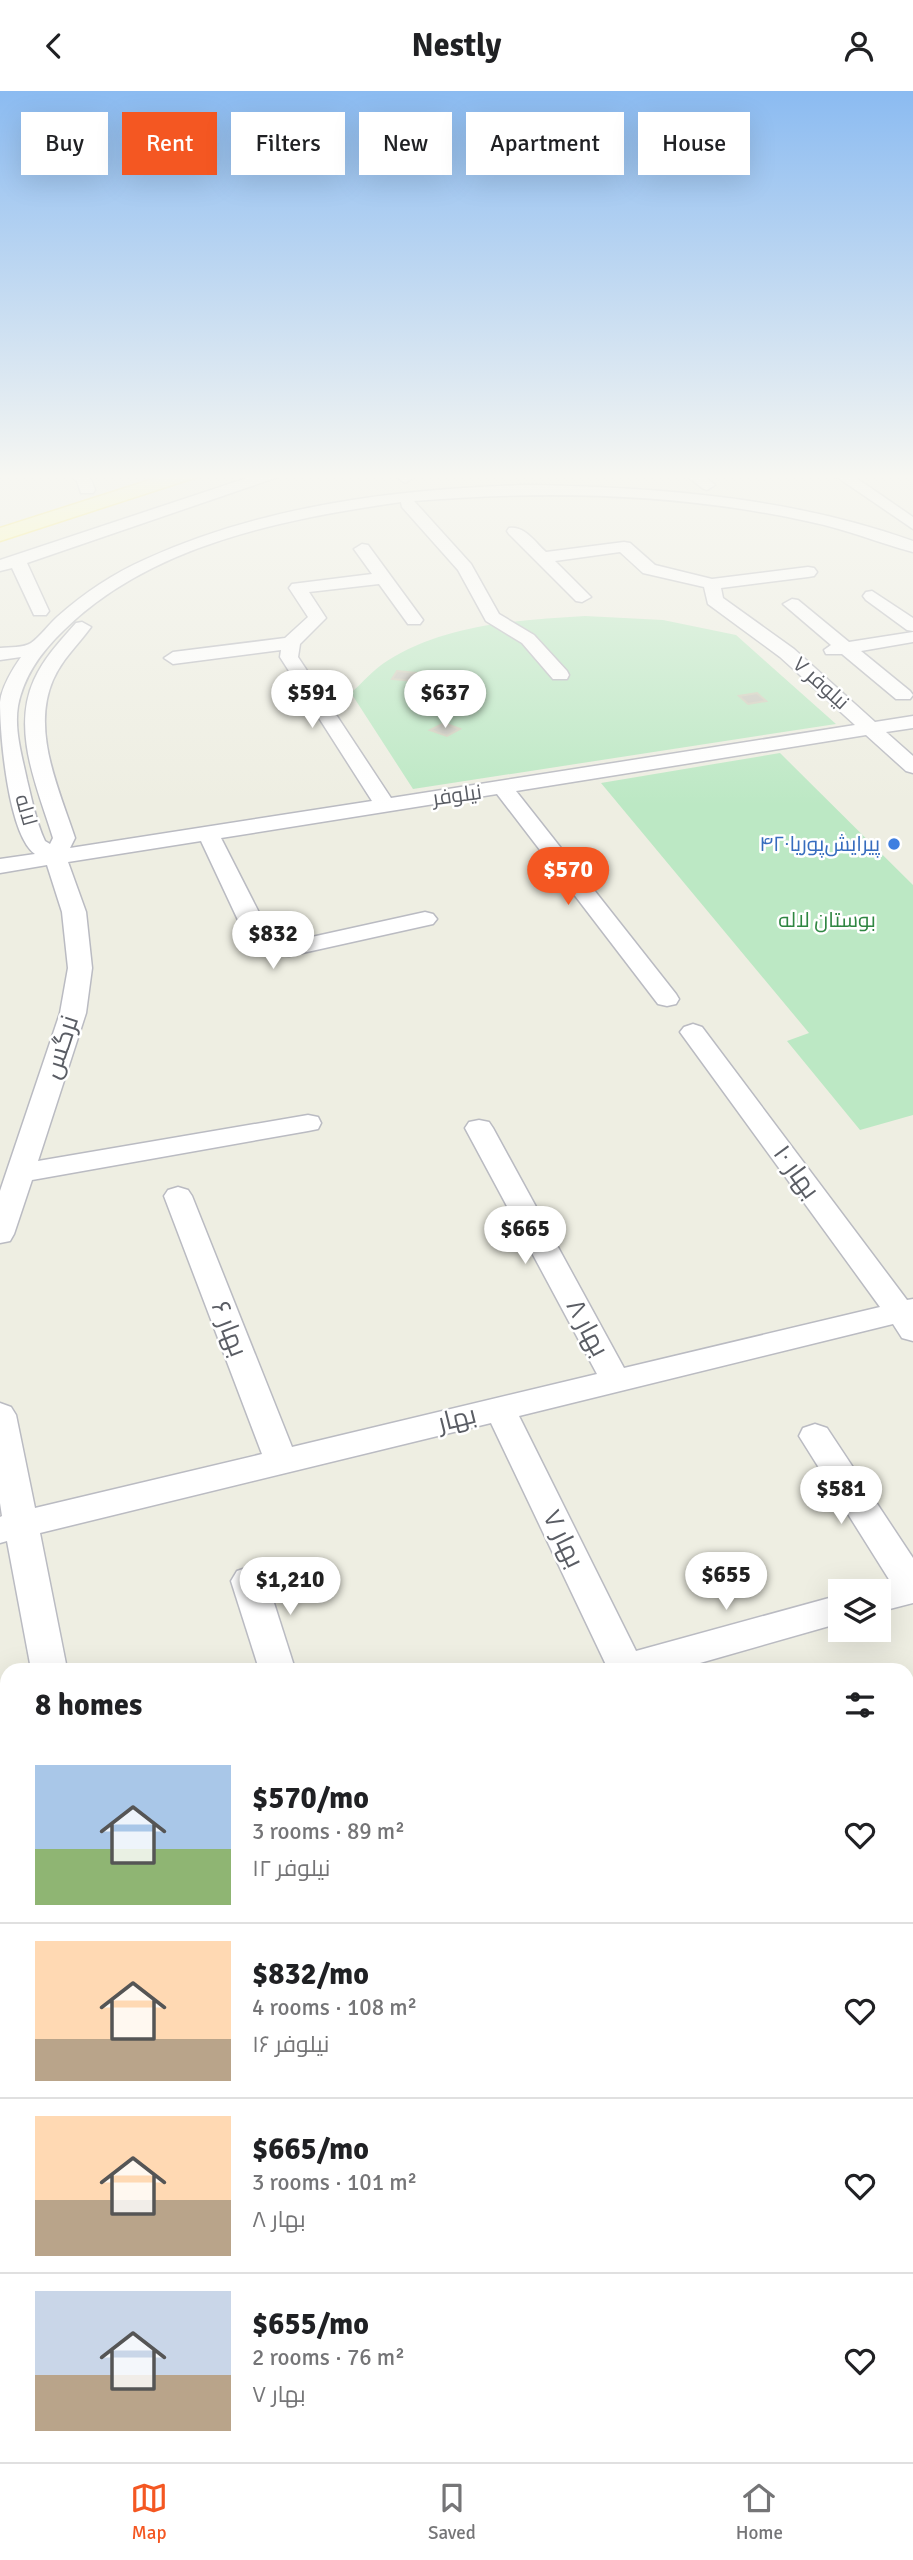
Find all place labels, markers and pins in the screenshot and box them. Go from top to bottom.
pin: $591 [271,671,353,730]
pin: $637 [404,671,486,730]
place label: پیرایش‌پوریا۴۲۰ [759,831,880,858]
marker: پیرایش‌پوریا۴۲۰ [886,836,902,852]
pin: $570 [527,847,609,907]
pin: $832 [232,911,314,971]
pin: $665 [484,1207,566,1266]
pin: $581 [800,1467,882,1526]
pin: $655 [685,1553,767,1612]
pin: $1,210 [233,1557,347,1617]

